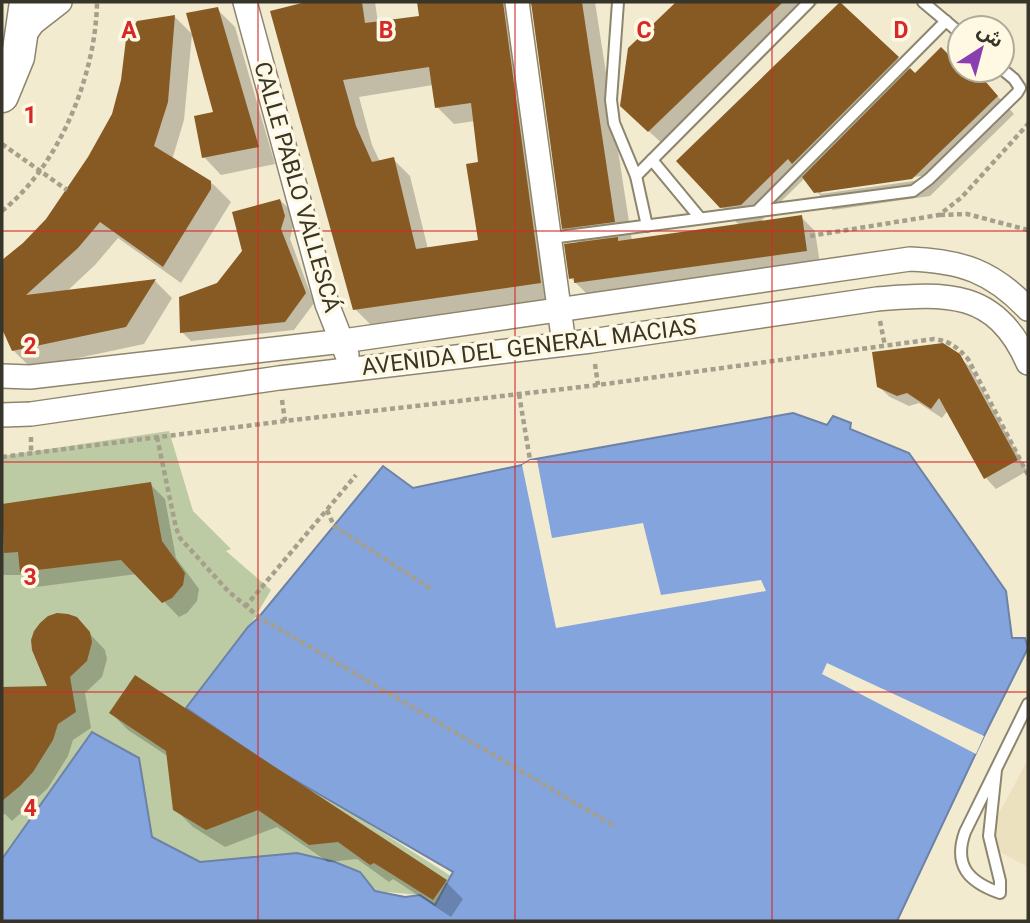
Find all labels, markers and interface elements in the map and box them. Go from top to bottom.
north arrow [946,14,1016,84]
text: A [121,17,137,44]
text: B [379,17,393,44]
text: C [636,17,652,44]
text: D [894,17,908,44]
text: ش [973,19,1008,53]
street label: CALLE PABLO VALLESCÁ [248,58,347,315]
text: 1 [23,102,37,129]
street label: AVENIDA DEL GENERAL MACIAS [360,313,698,381]
text: 2 [23,333,37,360]
text: 3 [23,564,37,591]
text: 4 [23,795,37,822]

